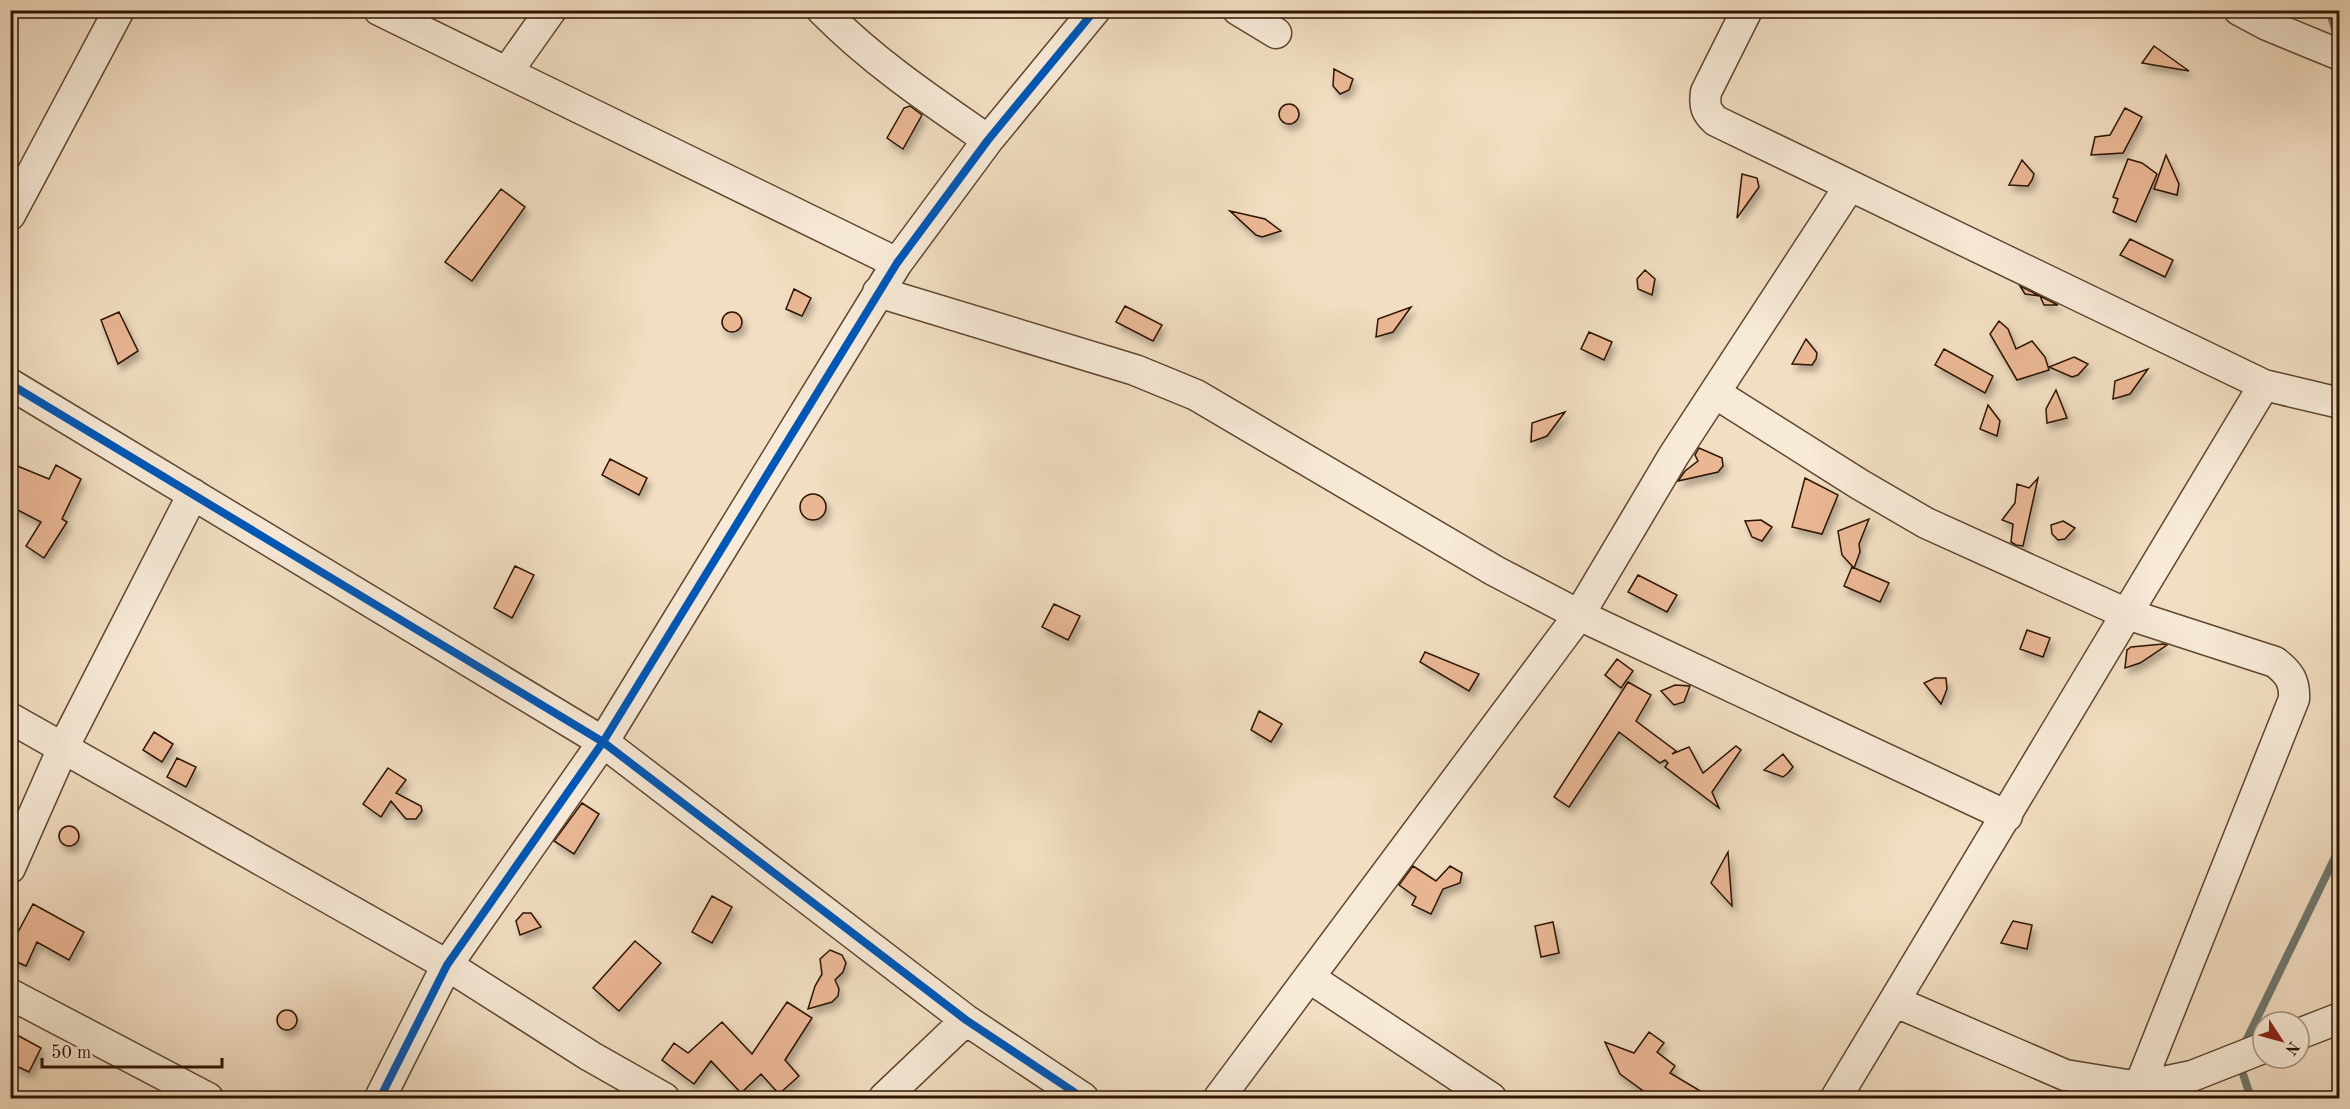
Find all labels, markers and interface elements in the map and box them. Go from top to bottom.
north arrow [2251,1010,2311,1070]
scale bar [42,1031,222,1069]
text: N [2281,1038,2302,1058]
text: 50 m [51,1044,91,1062]

